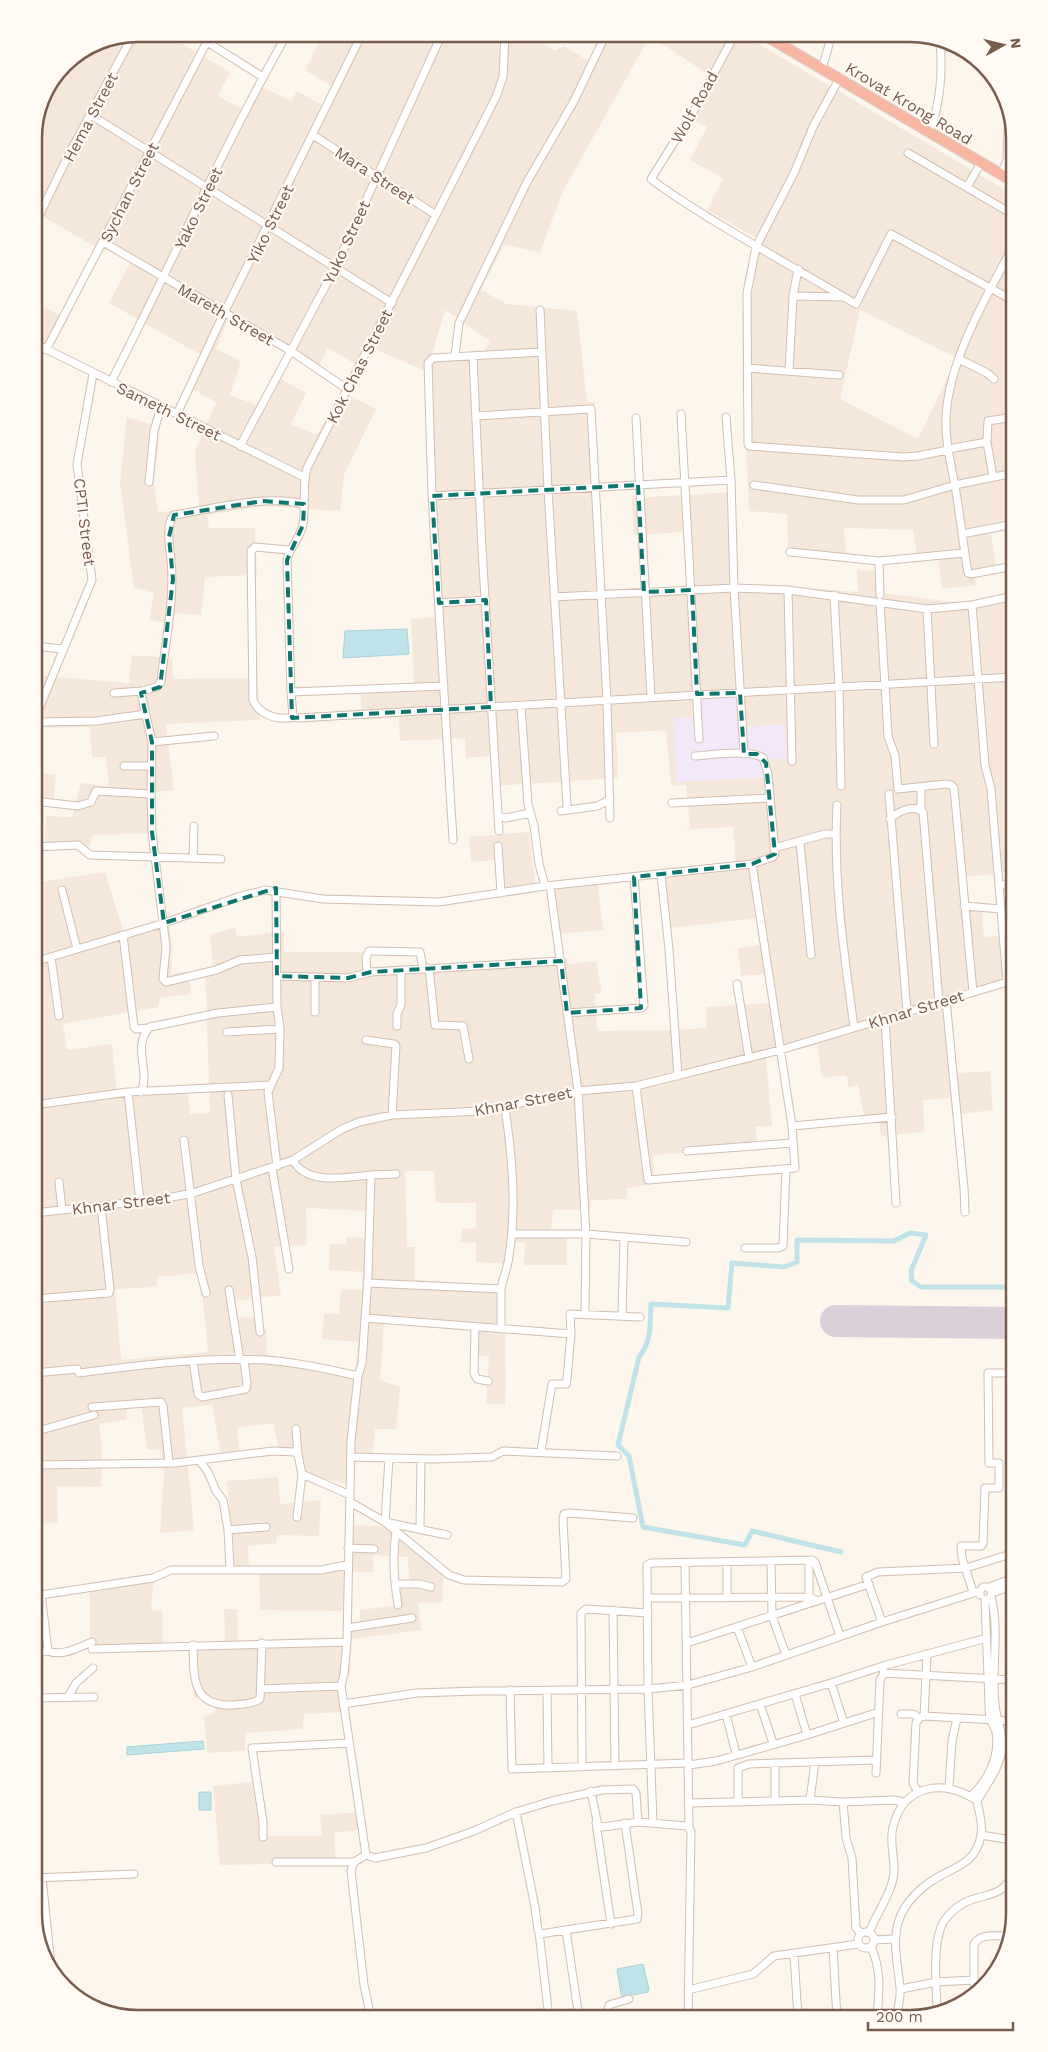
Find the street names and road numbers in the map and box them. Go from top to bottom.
street label: Krovat Krong Road [842,58,976,149]
street label: Wolf Road [667,68,722,147]
street label: Hema Street [59,69,122,165]
street label: Sychan Street [96,139,163,245]
street label: Mara Street [331,143,418,208]
street label: Yako Street [170,164,227,252]
street label: Yiko Street [243,181,298,267]
street label: Yuko Street [319,197,374,287]
street label: Mareth Street [174,279,278,350]
street label: Kok Chas Street [322,306,397,426]
street label: Sameth Street [114,378,224,445]
street label: CPTI Street [70,477,99,568]
street label: Khnar Street [866,986,967,1033]
street label: Khnar Street [473,1083,574,1120]
street label: Khnar Street [71,1188,172,1219]

